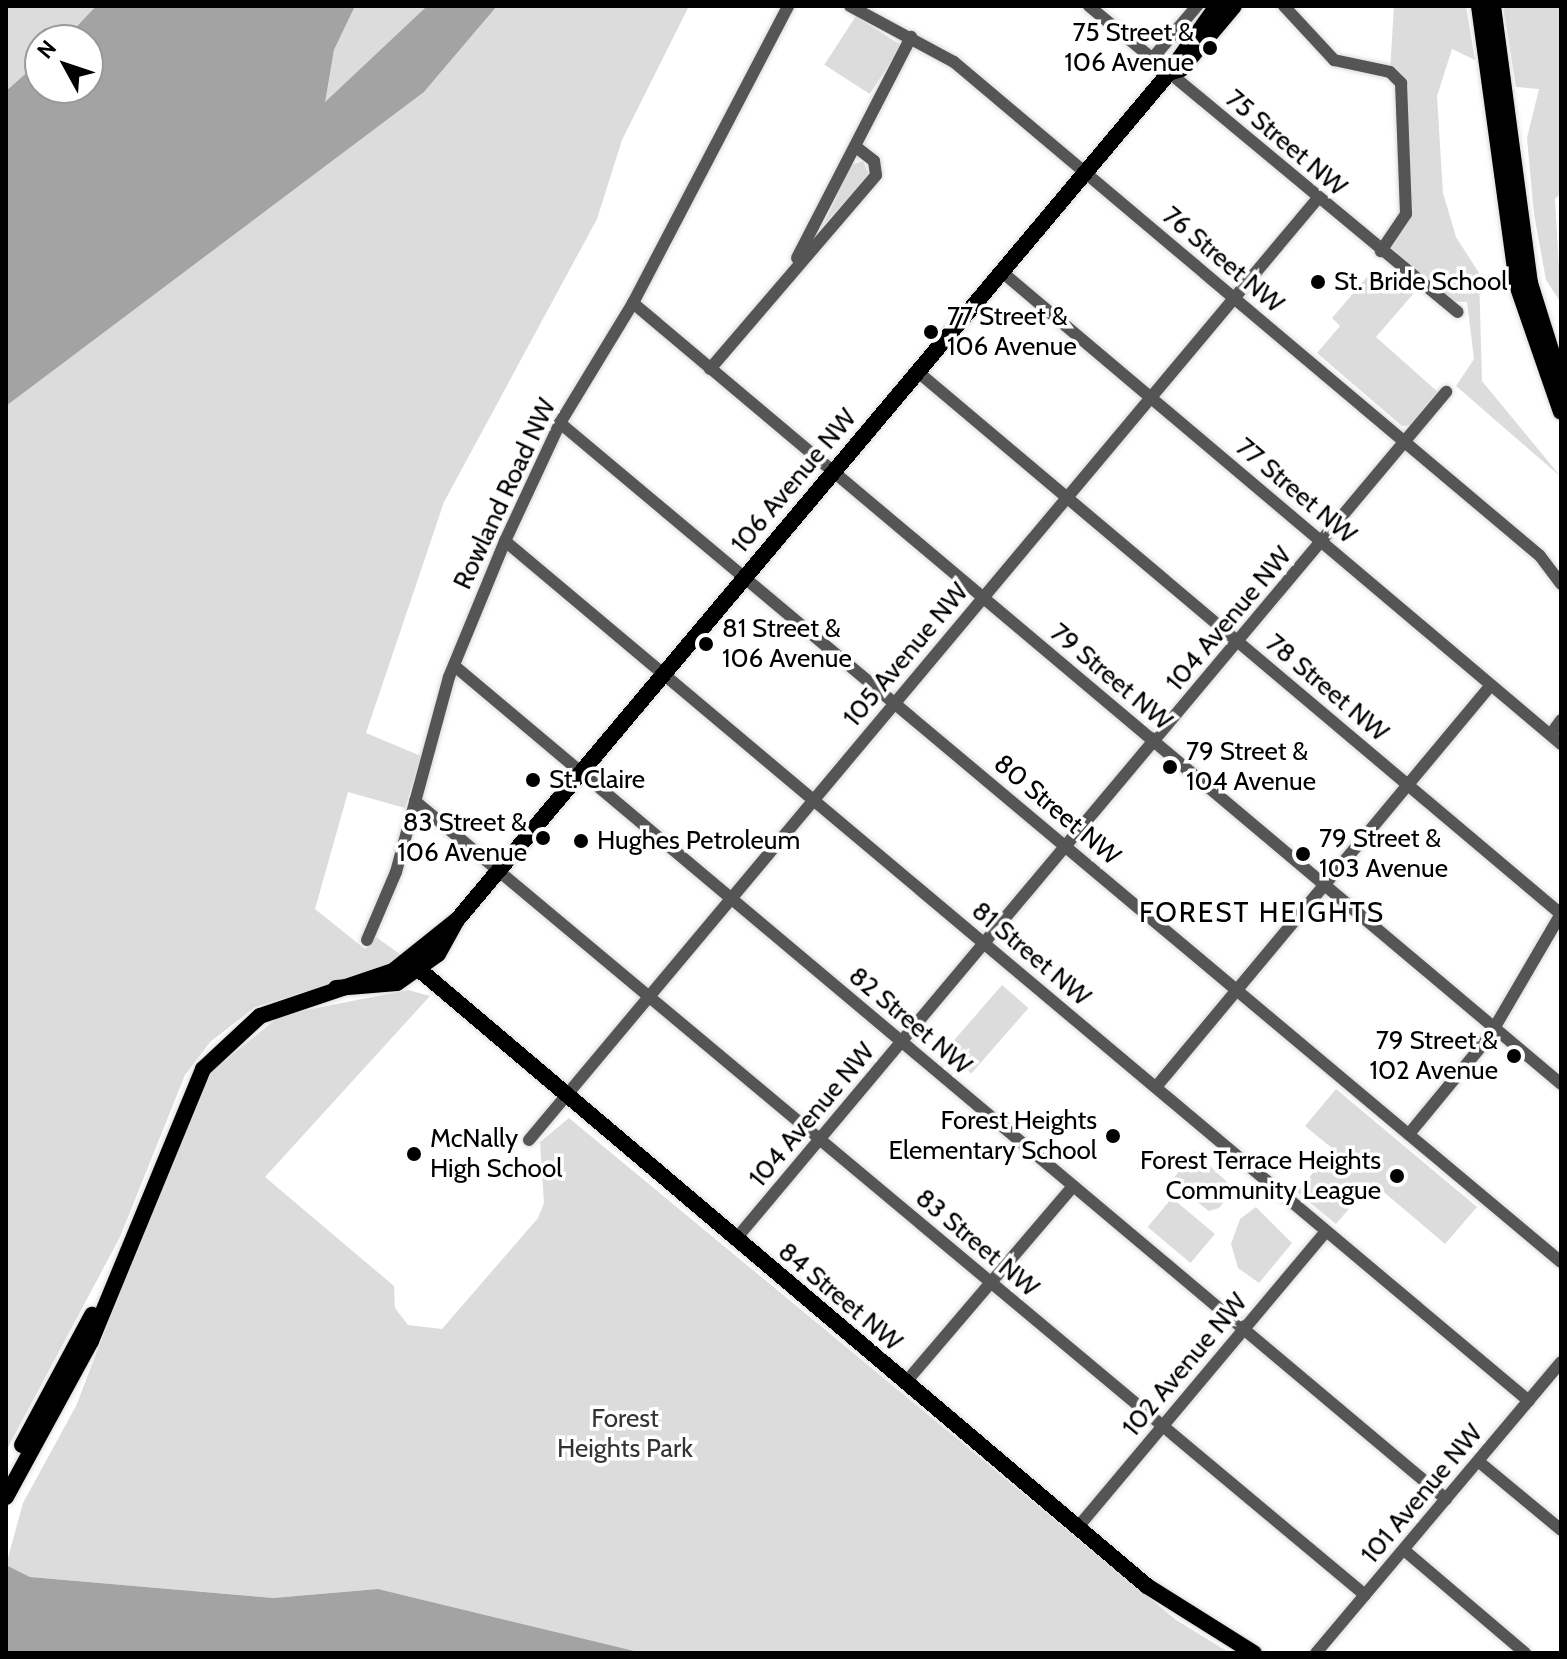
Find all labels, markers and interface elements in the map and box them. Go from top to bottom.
place label: 75 Street & 106 Avenue [1064,17,1194,78]
north arrow [24,24,104,104]
text: N [31,35,62,64]
marker: 75 Street & 106 Avenue [1201,39,1219,57]
street label: 75 Street NW [1219,83,1353,203]
street label: 76 Street NW [1156,200,1290,320]
place label: St. Bride School [1334,266,1507,298]
marker: St. Bride School [1309,273,1327,291]
place label: 77 Street & 106 Avenue [947,301,1077,362]
marker: 77 Street & 106 Avenue [922,323,940,341]
street label: Rowland Road NW [447,394,563,594]
street label: 106 Avenue NW [725,403,863,559]
street label: 77 Street NW [1229,432,1363,550]
street label: 104 Avenue NW [1160,541,1298,697]
street label: 105 Avenue NW [837,577,975,733]
place label: 81 Street & 106 Avenue [722,613,852,674]
street label: 79 Street NW [1044,617,1178,737]
street label: 78 Street NW [1259,628,1395,748]
marker: 81 Street & 106 Avenue [697,635,715,653]
place label: 79 Street & 104 Avenue [1186,736,1316,798]
street label: 80 Street NW [987,748,1127,872]
marker: 79 Street & 104 Avenue [1161,758,1179,776]
place label: St. Claire [549,764,645,796]
marker: St. Claire [524,771,542,789]
place label: 83 Street & 106 Avenue [397,807,527,868]
place label: 79 Street & 103 Avenue [1319,823,1448,884]
place label: Hughes Petroleum [597,825,800,857]
marker: 83 Street & 106 Avenue [534,829,552,847]
marker: Hughes Petroleum [572,832,590,850]
marker: 79 Street & 103 Avenue [1294,845,1312,863]
street label: 81 Street NW [965,895,1097,1013]
district label: FOREST HEIGHTS [1139,895,1385,929]
street label: 82 Street NW [842,961,978,1081]
place label: 79 Street & 102 Avenue [1369,1025,1498,1086]
street label: 104 Avenue NW [743,1037,881,1193]
marker: 79 Street & 102 Avenue [1505,1047,1523,1065]
place label: Forest Heights Elementary School [889,1105,1097,1166]
place label: McNally High School [430,1123,562,1184]
marker: Forest Heights Elementary School [1104,1127,1122,1145]
marker: McNally High School [405,1145,423,1163]
place label: Forest Terrace Heights Community League [1140,1145,1381,1206]
marker: Forest Terrace Heights Community League [1388,1167,1406,1185]
street label: 83 Street NW [909,1182,1045,1304]
street label: 84 Street NW [772,1236,908,1358]
street label: 102 Avenue NW [1116,1287,1254,1443]
park label: Forest Heights Park [557,1403,693,1464]
street label: 101 Avenue NW [1355,1418,1489,1570]

